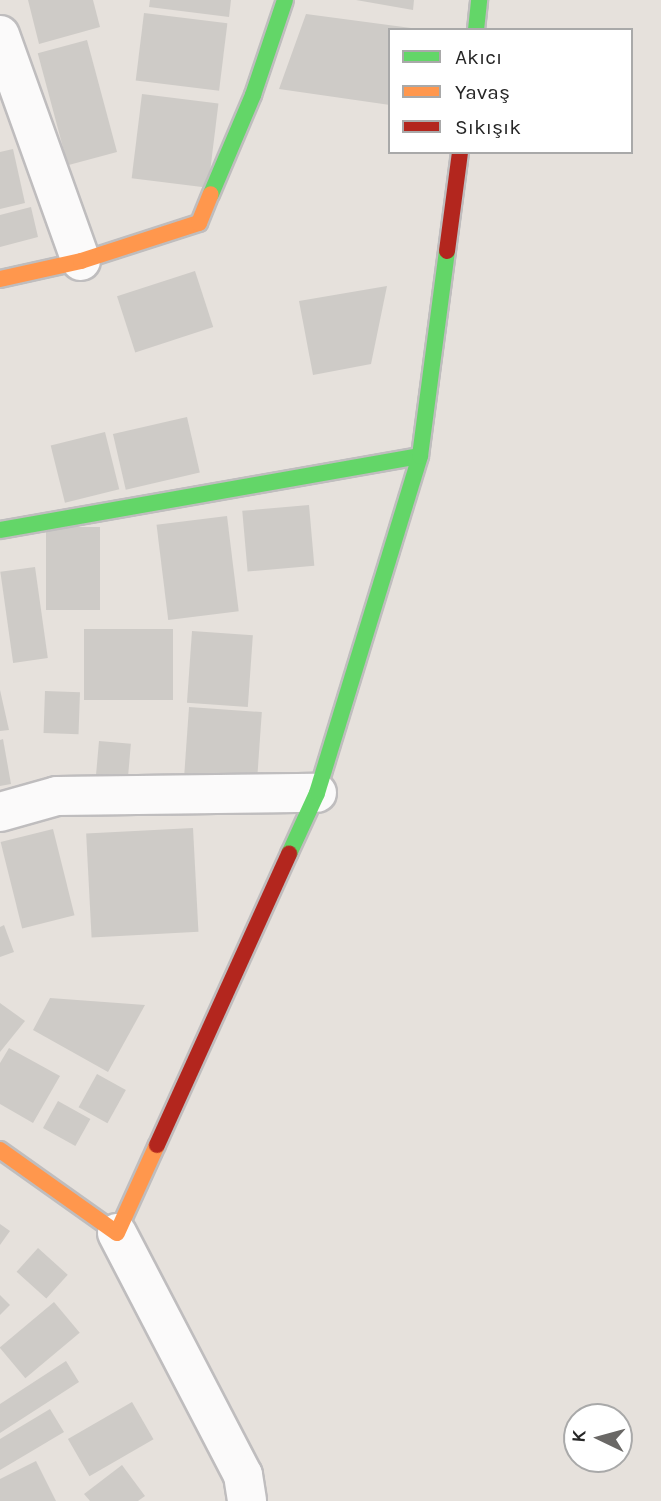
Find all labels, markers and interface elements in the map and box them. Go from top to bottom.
legend [388,28,633,154]
text: Akıcı [455,45,502,69]
text: Yavaş [455,80,510,104]
text: Sıkışık [455,115,521,139]
north arrow [563,1403,633,1473]
text: K [568,1429,591,1443]

